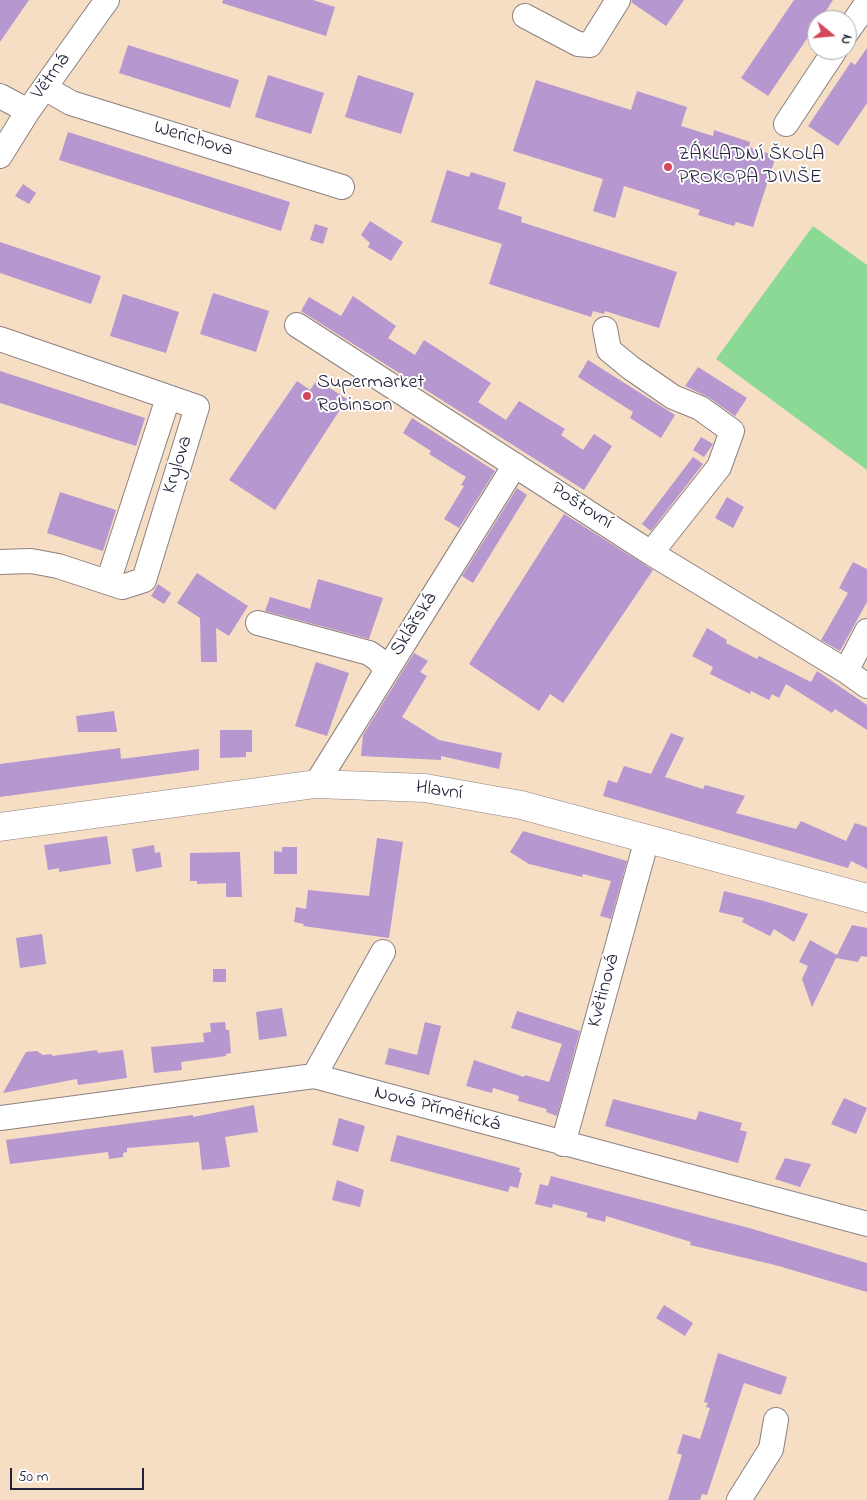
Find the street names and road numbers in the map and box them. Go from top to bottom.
street label: Větrná [27,49,77,105]
street label: Werichova [150,117,236,163]
street label: Krylova [159,433,199,497]
street label: Poštovní [545,478,617,536]
street label: Sklářská [386,589,444,661]
street label: Hlavní [414,777,464,807]
street label: Květinová [584,952,626,1030]
street label: Nová Přímětická [371,1082,503,1138]

